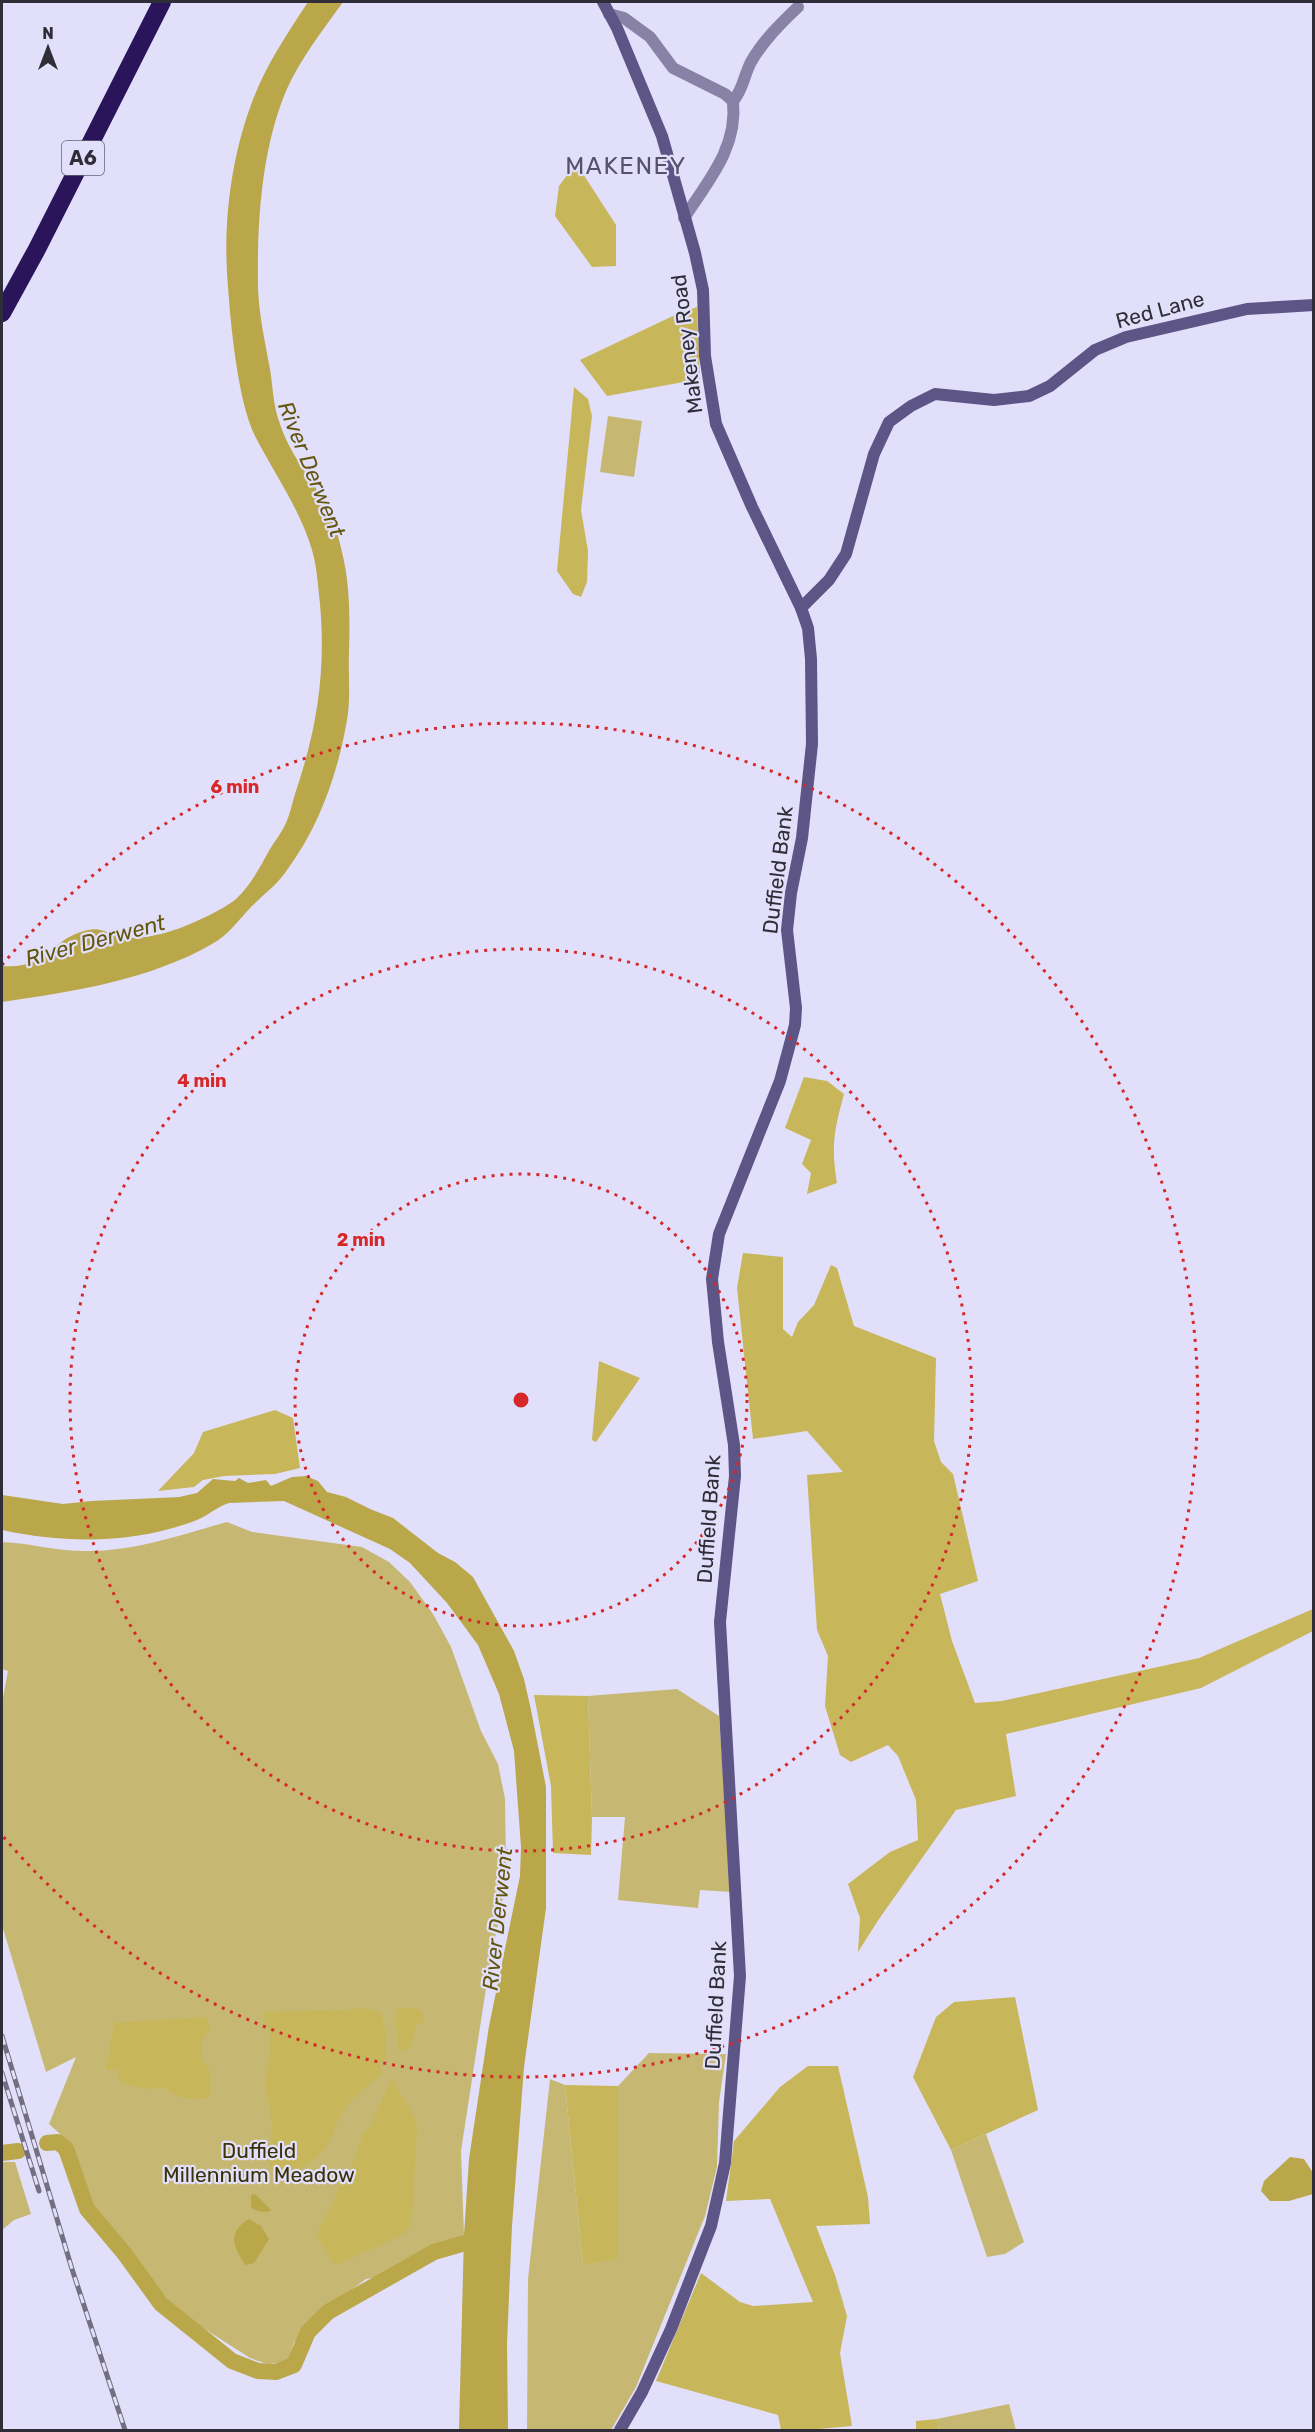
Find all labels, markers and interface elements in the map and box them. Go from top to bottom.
north arrow [18,18,78,78]
text: N [42,24,54,43]
road number: A6 [62,141,104,175]
district label: MAKENEY [565,152,687,180]
street label: Makeney Road [666,273,707,415]
street label: Red Lane [1113,286,1207,333]
water label: River Derwent [272,397,351,542]
text: 6 min [211,776,259,798]
street label: Duffield Bank [757,804,798,935]
water label: River Derwent [22,909,169,972]
text: 4 min [177,1070,227,1092]
text: 2 min [337,1229,385,1251]
centre of rings [511,1390,531,1410]
street label: Duffield Bank [692,1454,725,1584]
water label: River Derwent [477,1845,519,1992]
street label: Duffield Bank [700,1940,731,2070]
park label: Duffield Millennium Meadow [163,2138,355,2187]

